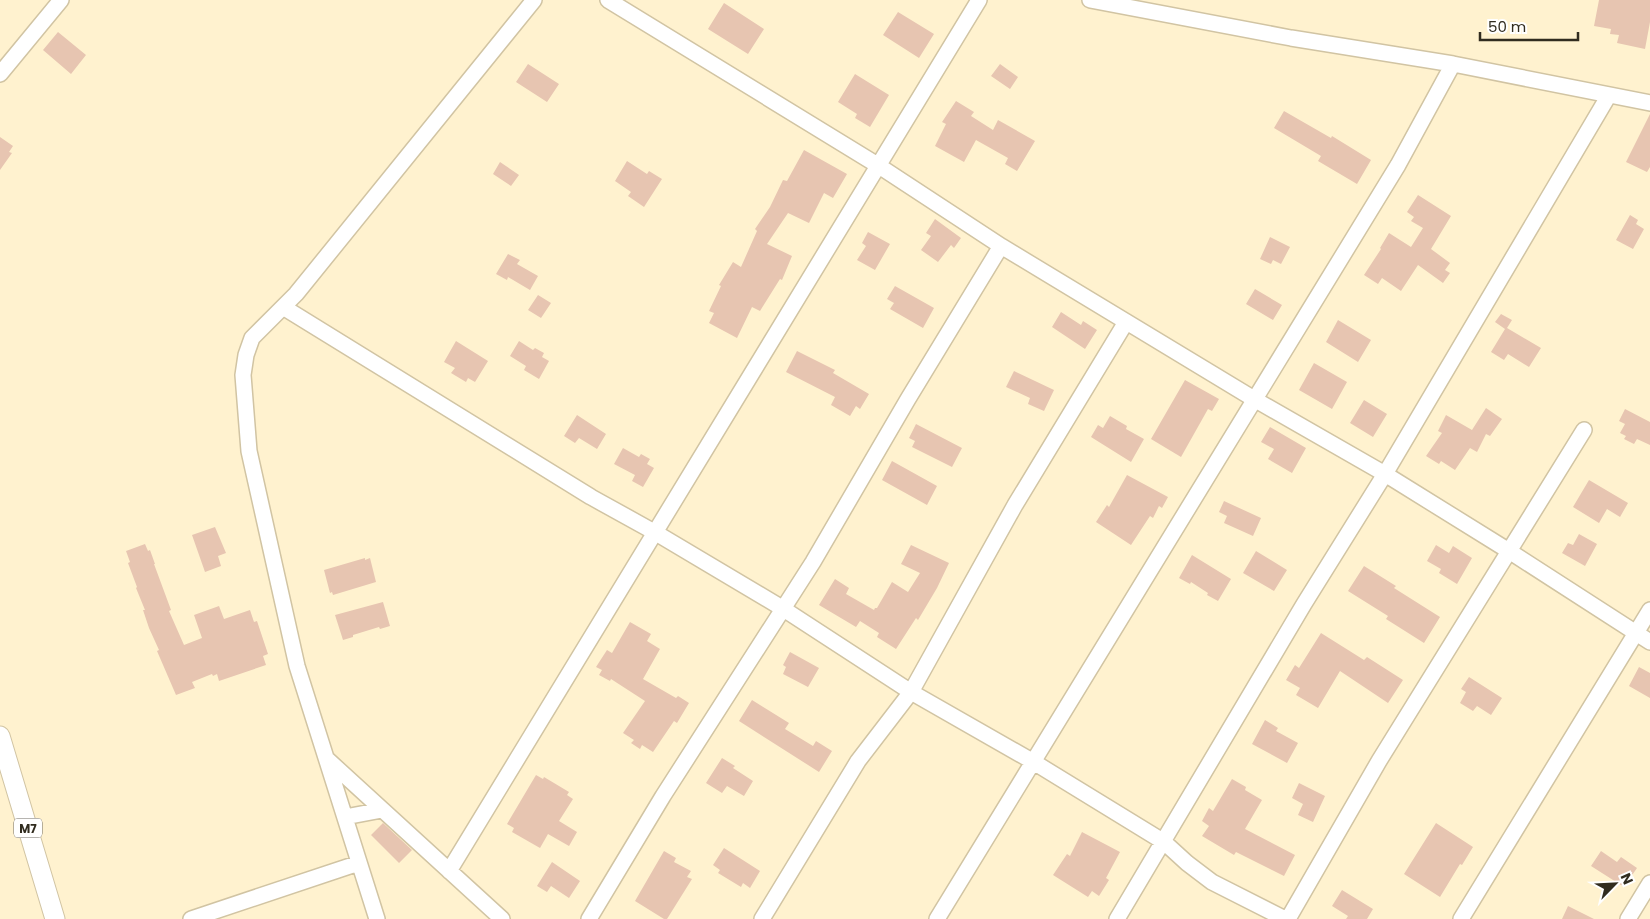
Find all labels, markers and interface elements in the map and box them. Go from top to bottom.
scale bar [1480,10,1578,42]
text: 50 m [1488,16,1526,37]
road number: M7 [14,818,42,838]
north arrow [1590,859,1640,909]
text: N [1616,870,1638,888]

